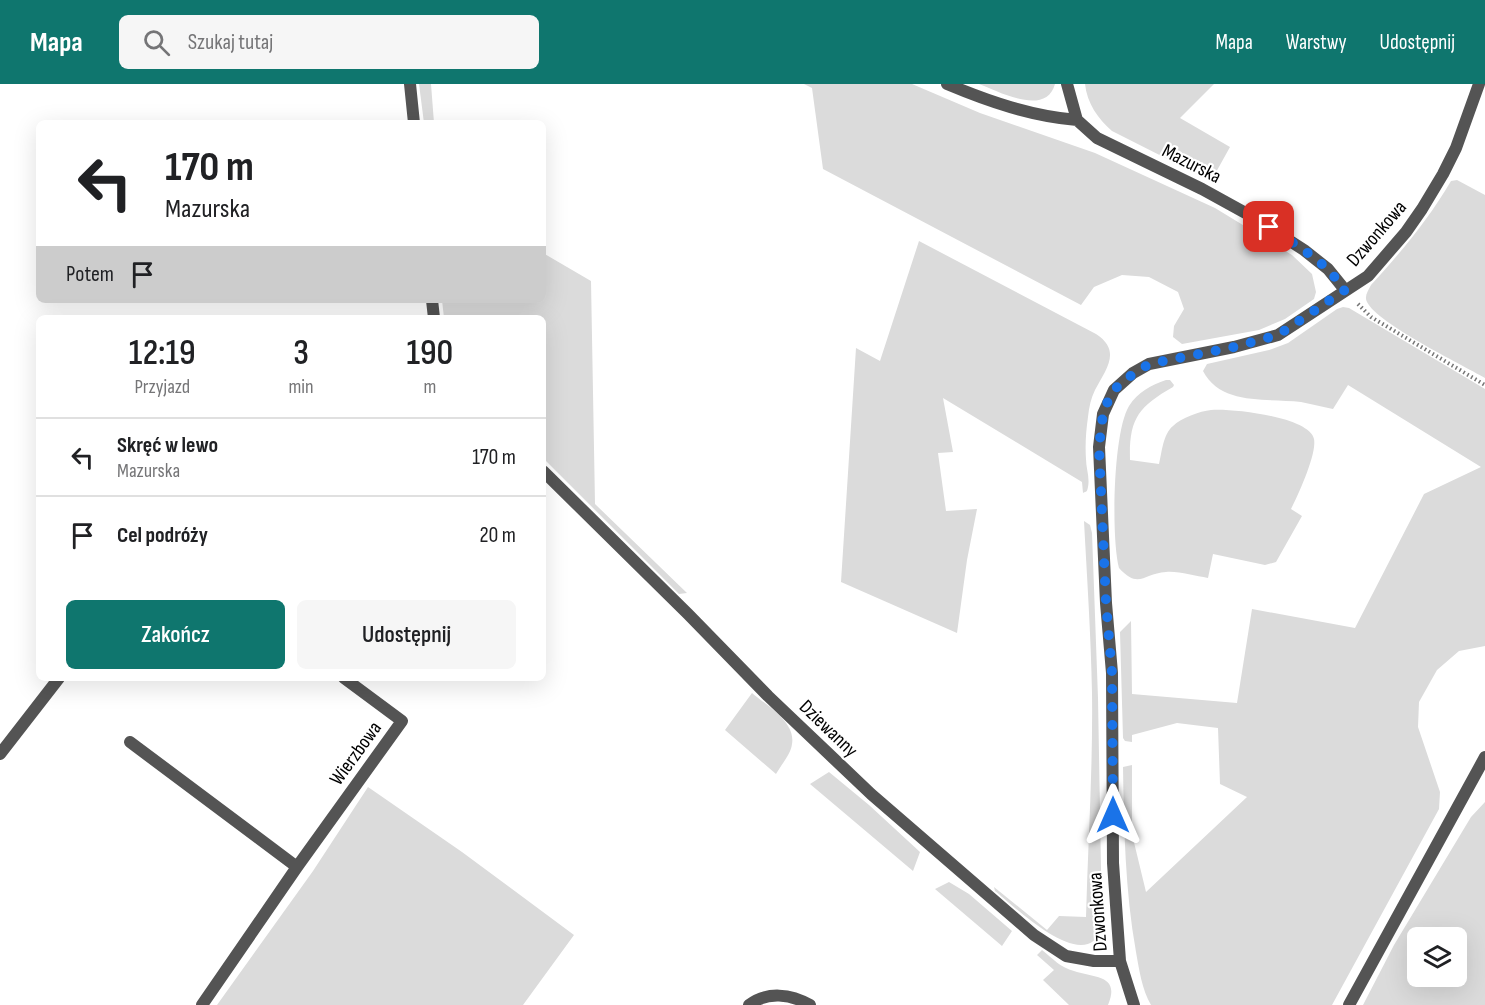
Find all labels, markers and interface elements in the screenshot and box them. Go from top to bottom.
search box [119,15,539,69]
text: Mapa [30,26,83,59]
icon: search [140,26,173,59]
text: Szukaj tutaj [188,29,273,56]
text: Mapa [1215,30,1253,55]
text: Warstwy [1286,30,1347,55]
text: Udostępnij [1380,30,1455,55]
street label: Mazurska [1158,139,1225,189]
text: 170 m [165,142,254,193]
icon: left [66,144,144,222]
text: Mazurska [165,193,250,225]
street label: Dzwonkowa [1342,196,1412,271]
pin [1243,201,1294,252]
icon: arrive [1252,210,1285,243]
icon: arrive [126,258,159,291]
text: Potem [66,261,114,288]
text: 12:19 [129,332,196,375]
text: 3 [293,332,309,375]
text: 190 [406,332,453,375]
text: Przyjazd [134,375,190,399]
text: min [288,375,314,399]
text: m [423,375,436,399]
text: Skręć w lewo [117,432,218,459]
icon: left [66,441,99,474]
text: 170 m [472,444,516,471]
text: Mazurska [117,459,180,483]
icon: arrive [66,519,99,552]
text: Cel podróży [117,522,208,549]
text: 20 m [480,522,516,549]
button: Zakończ [66,600,285,669]
button: Udostępnij [297,600,516,669]
street label: Dziewanny [794,695,863,763]
street label: Wierzbowa [325,717,387,790]
position arrow [1081,783,1145,847]
street label: Dzwonkowa [1083,872,1113,952]
map controls [1407,927,1467,987]
button: layers [1407,927,1467,987]

